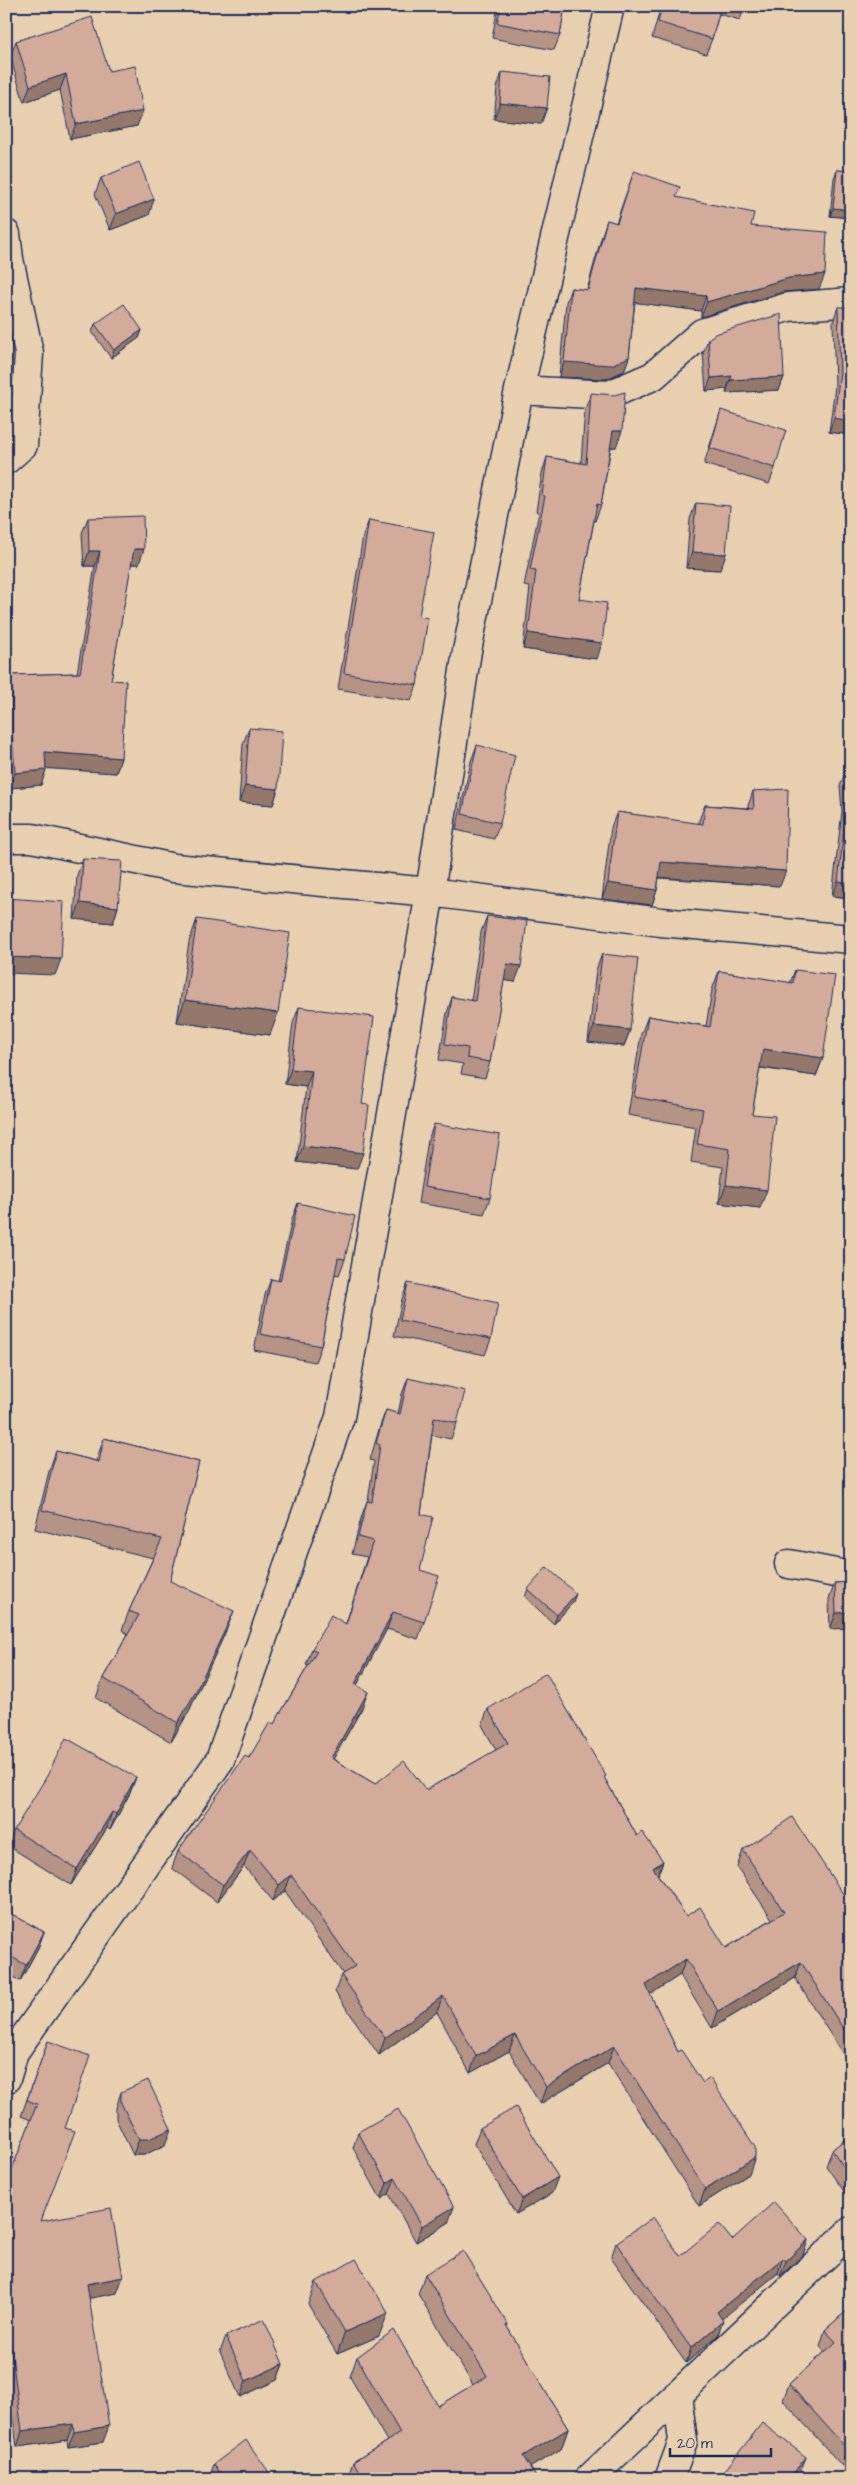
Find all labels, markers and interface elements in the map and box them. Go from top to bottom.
scale bar [670,2425,771,2457]
text: 20 m [677,2433,713,2454]

